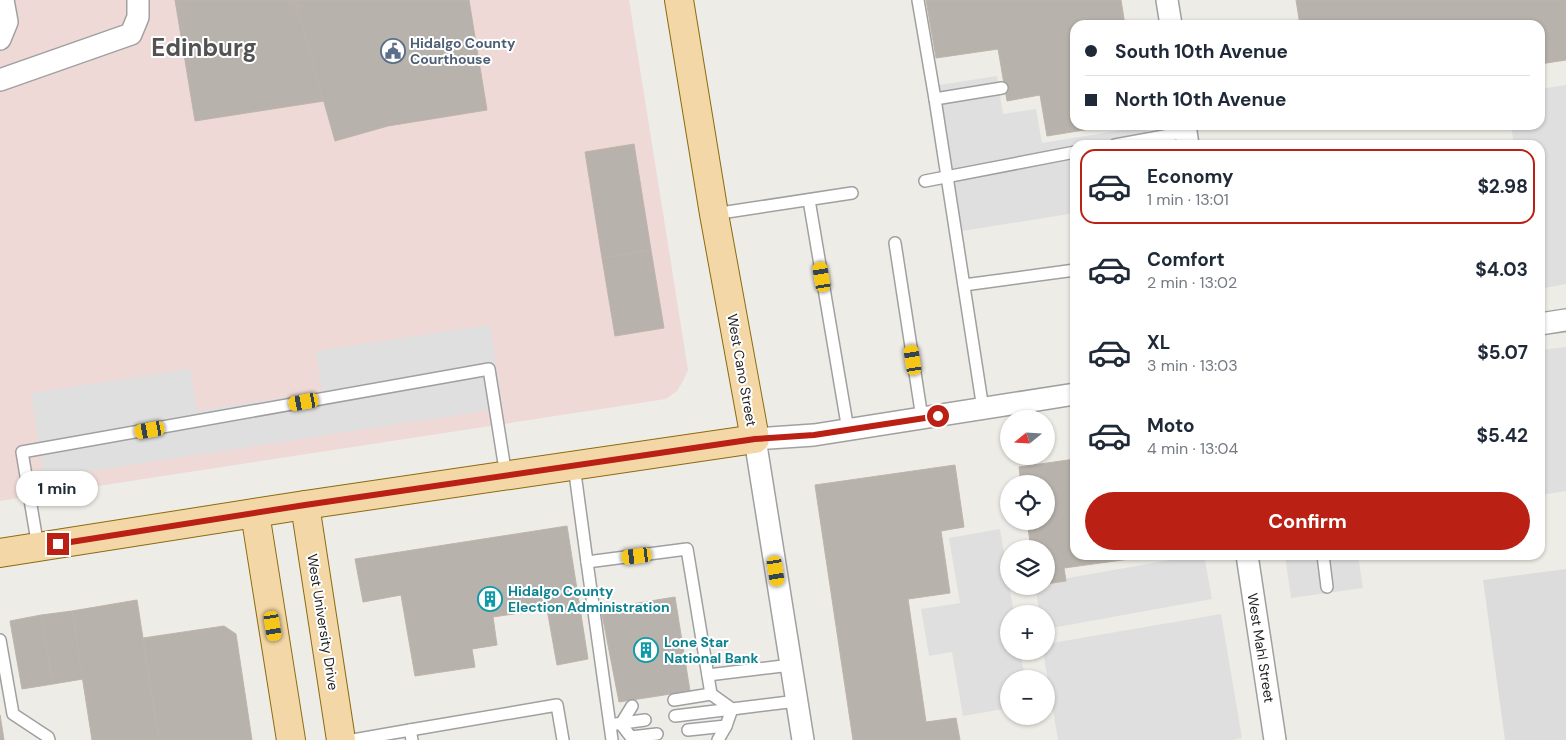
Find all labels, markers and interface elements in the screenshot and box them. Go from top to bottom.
district label: Edinburg [151,32,257,63]
place label: Hidalgo County Courthouse [410,34,516,68]
public building icon: Hidalgo County Courthouse [380,38,406,64]
text: South 10th Avenue [1115,39,1288,64]
text: North 10th Avenue [1115,87,1286,112]
icon: car [1087,164,1132,209]
text: Economy [1147,164,1234,189]
text: $2.98 [1477,174,1528,199]
text: 1 min · 13:01 [1147,189,1229,210]
icon: car [1087,247,1132,292]
text: Comfort [1147,247,1225,272]
text: $4.03 [1475,257,1528,282]
car [812,261,831,293]
text: 2 min · 13:02 [1147,272,1237,293]
street label: West Cano Street [723,312,761,428]
icon: car [1087,330,1132,375]
text: XL [1147,330,1170,355]
text: $5.07 [1477,340,1528,365]
car [903,344,922,376]
text: 3 min · 13:03 [1147,355,1238,376]
car [287,392,320,412]
route start [927,405,949,427]
north arrow [1000,410,1055,465]
map controls [1000,410,1055,725]
icon: car [1087,413,1132,458]
text: Moto [1147,413,1195,438]
car [133,420,166,440]
text: $5.42 [1477,423,1528,448]
text: 4 min · 13:04 [1147,438,1238,459]
callout: 1 min [17,472,99,506]
button: locate [1000,475,1055,530]
text: 1 min [38,478,76,499]
button: Confirm [1085,492,1530,550]
route end [47,533,69,555]
button: layers [1000,540,1055,595]
car [621,547,652,565]
street label: West University Drive [303,552,343,692]
car [766,555,785,587]
place label: Hidalgo County Election Administration [508,582,670,616]
building icon: Hidalgo County Election Administration [477,586,503,612]
street label: West Mahl Street [1243,592,1279,704]
button: + [1000,605,1055,660]
car [263,610,282,642]
place label: Lone Star National Bank [664,633,759,667]
building icon: Lone Star National Bank [633,637,659,663]
button: − [1000,670,1055,725]

